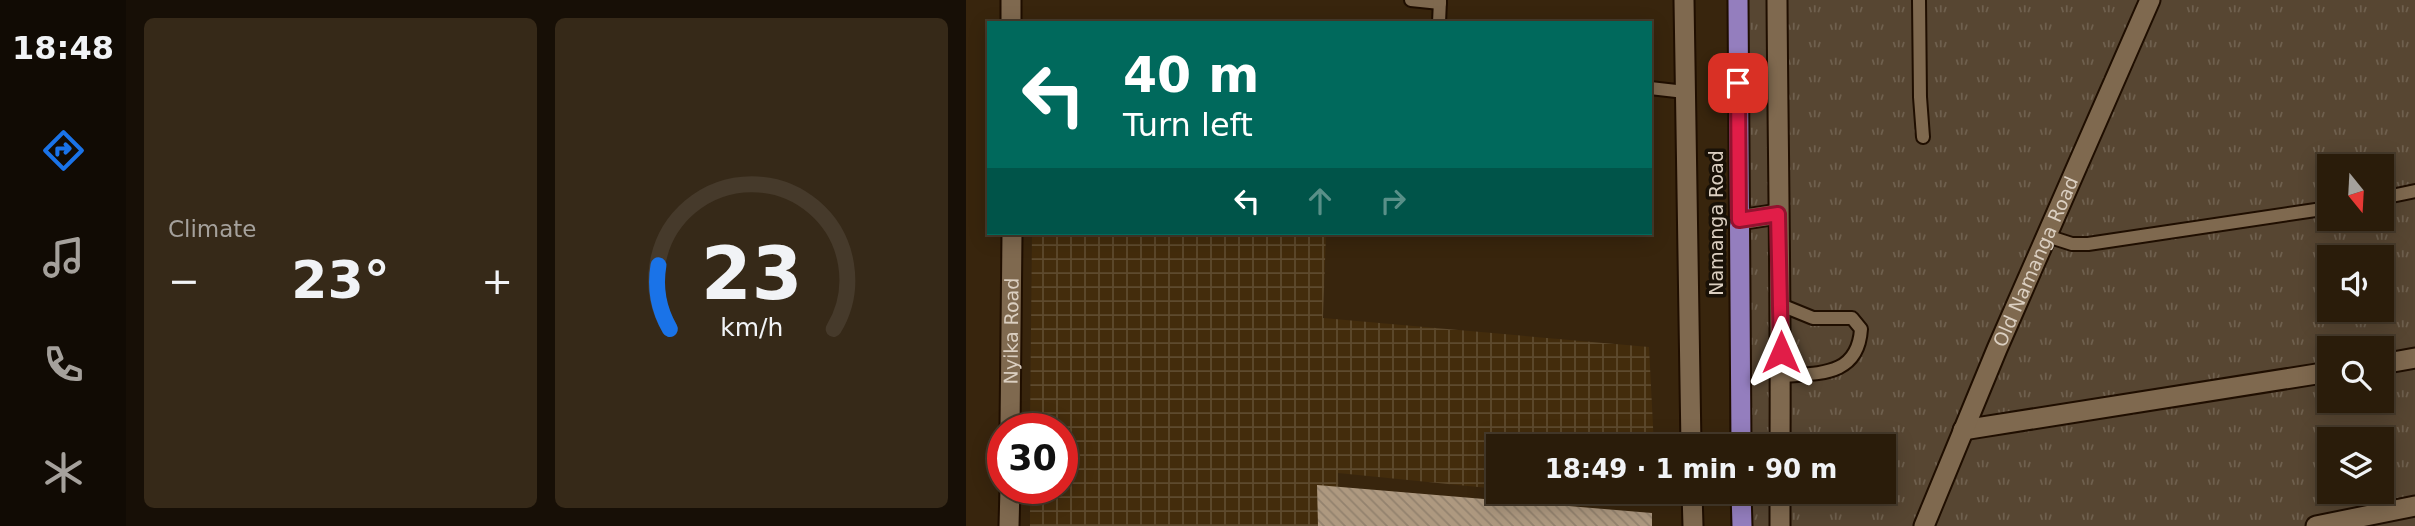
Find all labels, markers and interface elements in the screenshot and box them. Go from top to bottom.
text: 18:48 [12,29,114,67]
text: 40 m [1123,47,1259,104]
icon: left [1008,49,1099,140]
pin [1708,53,1768,113]
icon: arrive [1719,64,1757,102]
text: Turn left [1123,106,1253,144]
icon: directions [39,126,88,175]
street label: Namanga Road [1705,150,1727,296]
north arrow [2317,154,2394,231]
map controls [2317,154,2394,504]
street label: Old Namanga Road [1988,173,2082,350]
icon: left [1228,182,1266,220]
icon: ahead [1301,182,1339,220]
icon: right [1374,182,1412,220]
text: Climate [168,216,257,242]
text: 23 [701,231,802,316]
icon: music [39,233,88,282]
button: sound [2317,245,2394,322]
text: 23° [291,250,390,310]
text: − [168,259,200,303]
text: + [481,259,513,303]
street label: Nyika Road [999,277,1023,385]
text: km/h [720,313,783,342]
position arrow [1744,315,1818,389]
button: search [2317,336,2394,413]
icon: phone [39,340,88,389]
speed limit sign: 30 [987,413,1078,504]
button: layers [2317,427,2394,504]
icon: climate [39,448,88,497]
text: 18:49 · 1 min · 90 m [1545,454,1837,484]

